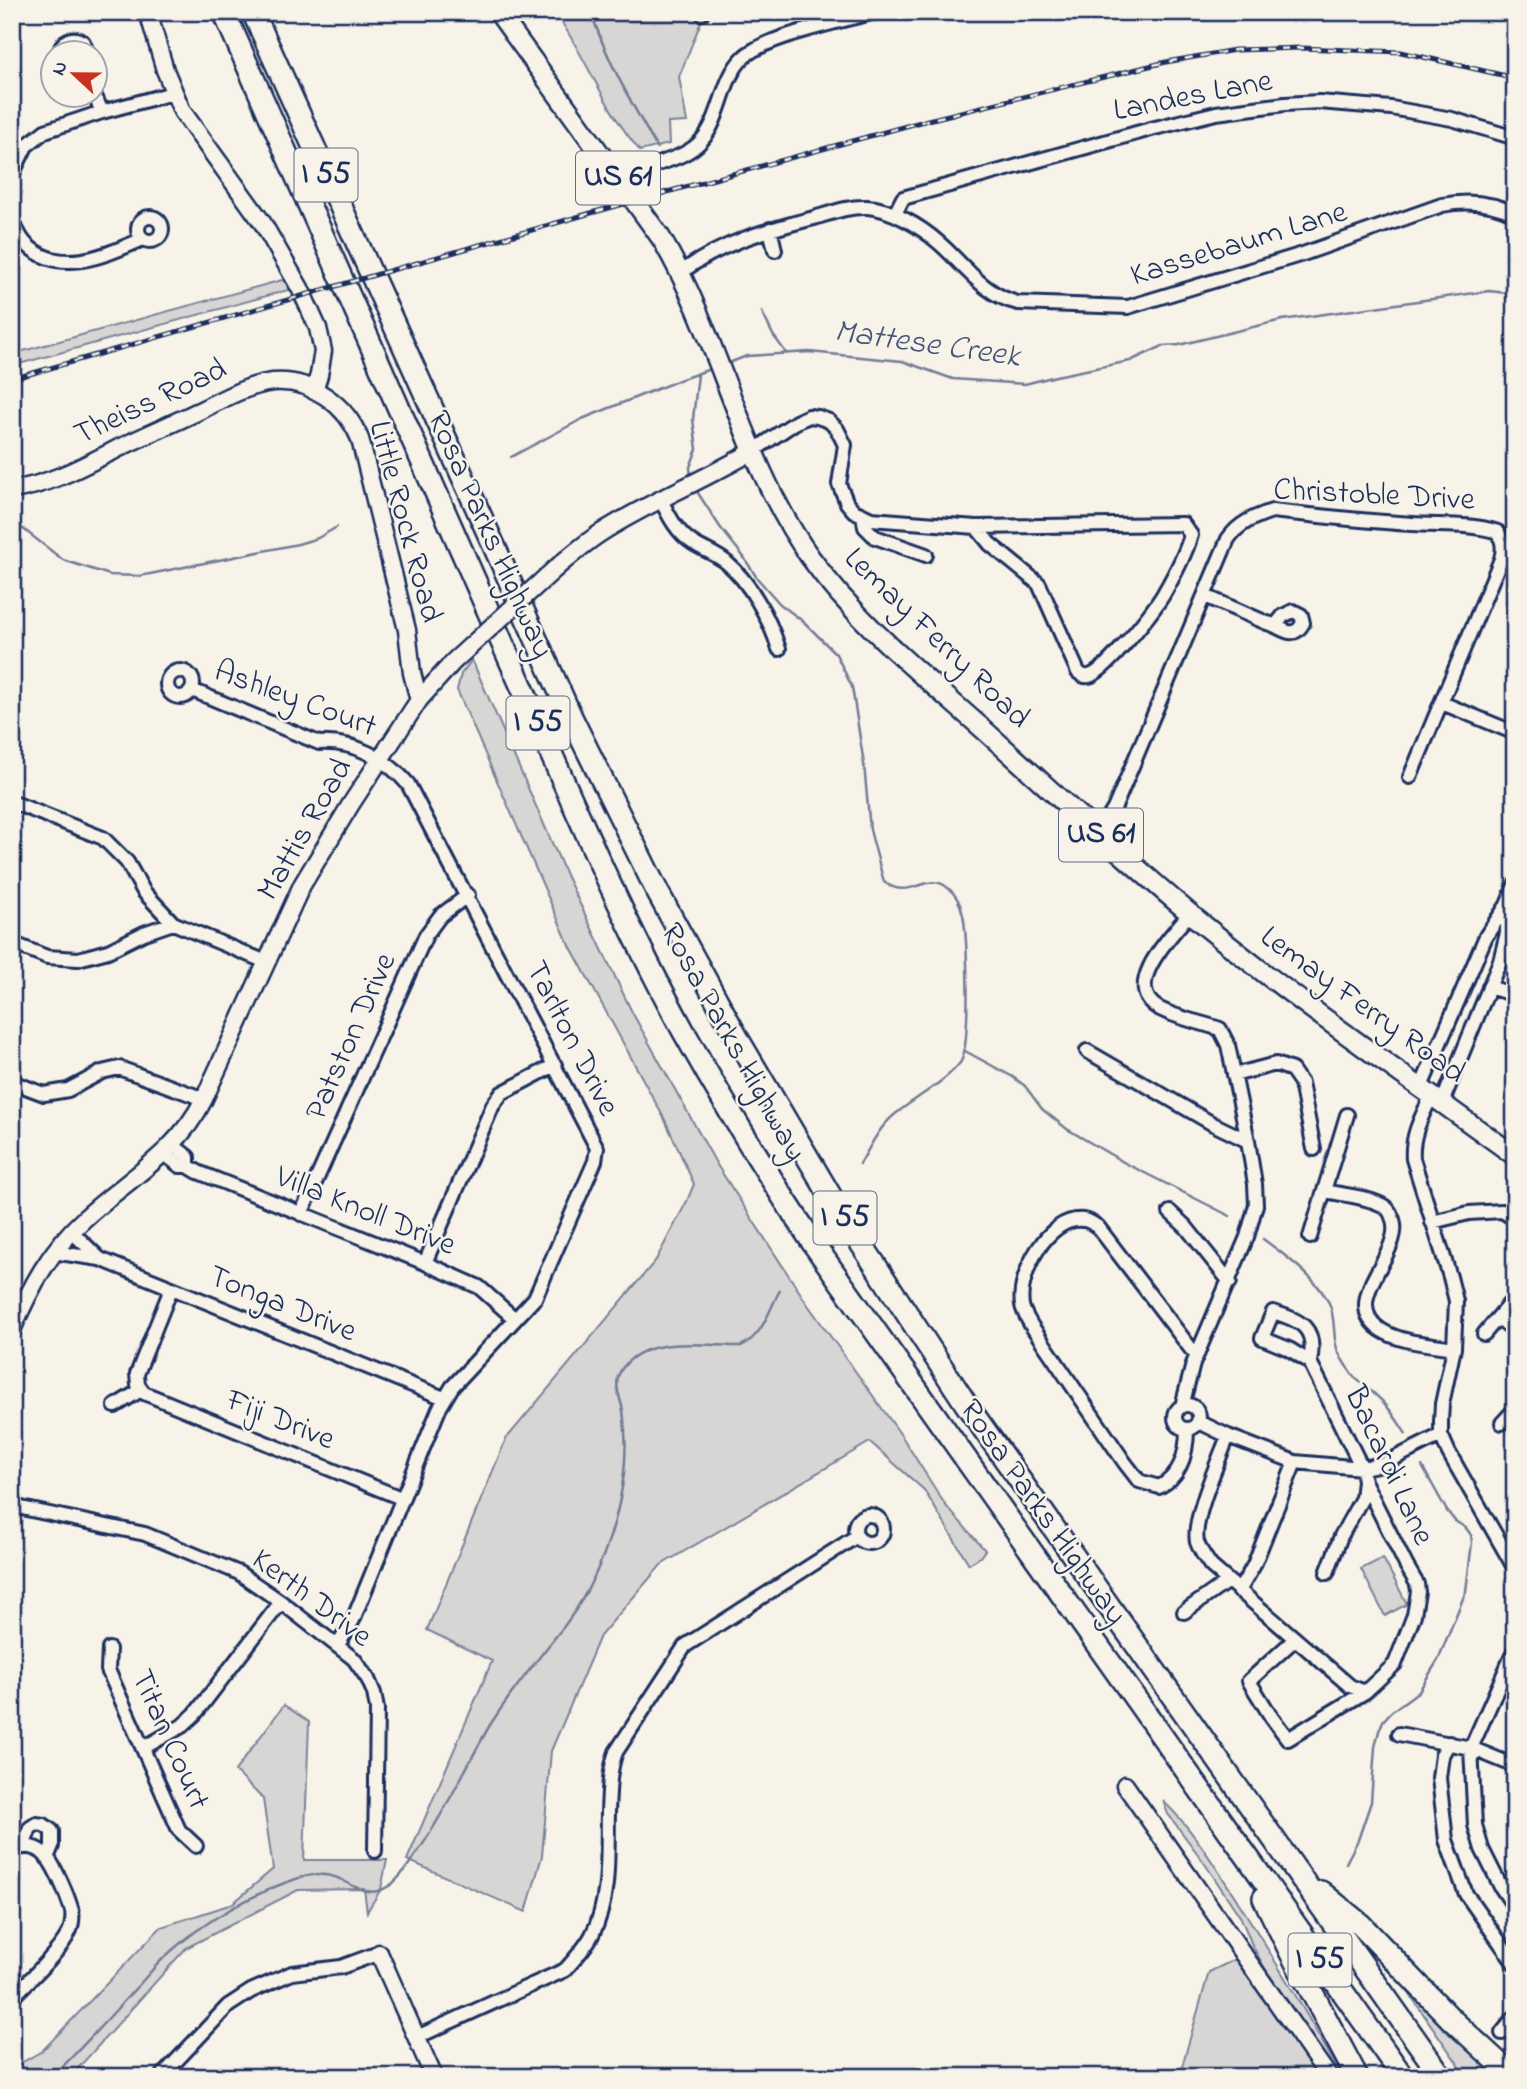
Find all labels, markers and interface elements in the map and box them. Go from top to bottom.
north arrow [38,38,108,108]
text: N [46,57,76,80]
street label: Landes Lane [1110,58,1277,135]
road number: I 55 [294,148,358,202]
road number: US 61 [576,152,660,204]
street label: Kassebaum Lane [1125,190,1354,300]
water label: Mattese Creek [831,308,1024,382]
street label: Theiss Road [67,347,235,459]
street label: Rosa Parks Highway [413,404,565,666]
street label: Little Rock Road [355,416,453,628]
street label: Christoble Drive [1272,467,1477,525]
street label: Lemay Ferry Road [832,537,1040,741]
street label: Ashley Court [207,649,383,751]
road number: I 55 [506,696,570,750]
street label: Mattis Road [246,750,366,910]
road number: US 61 [1059,808,1143,862]
street label: Rosa Parks Highway [647,915,817,1171]
street label: Lemay Ferry Road [1249,915,1475,1097]
street label: Patston Drive [294,945,410,1128]
street label: Tarlton Drive [512,953,631,1125]
street label: Villa Knoll Drive [267,1154,463,1270]
road number: I 55 [814,1192,876,1244]
street label: Tonga Drive [201,1254,364,1356]
street label: Fiji Drive [218,1378,342,1464]
street label: Bacardi Lane [1330,1378,1446,1554]
street label: Rosa Parks Highway [946,1390,1138,1636]
street label: Kerth Drive [241,1538,382,1660]
street label: Titan Court [117,1662,221,1818]
road number: I 55 [1288,1934,1352,1986]

